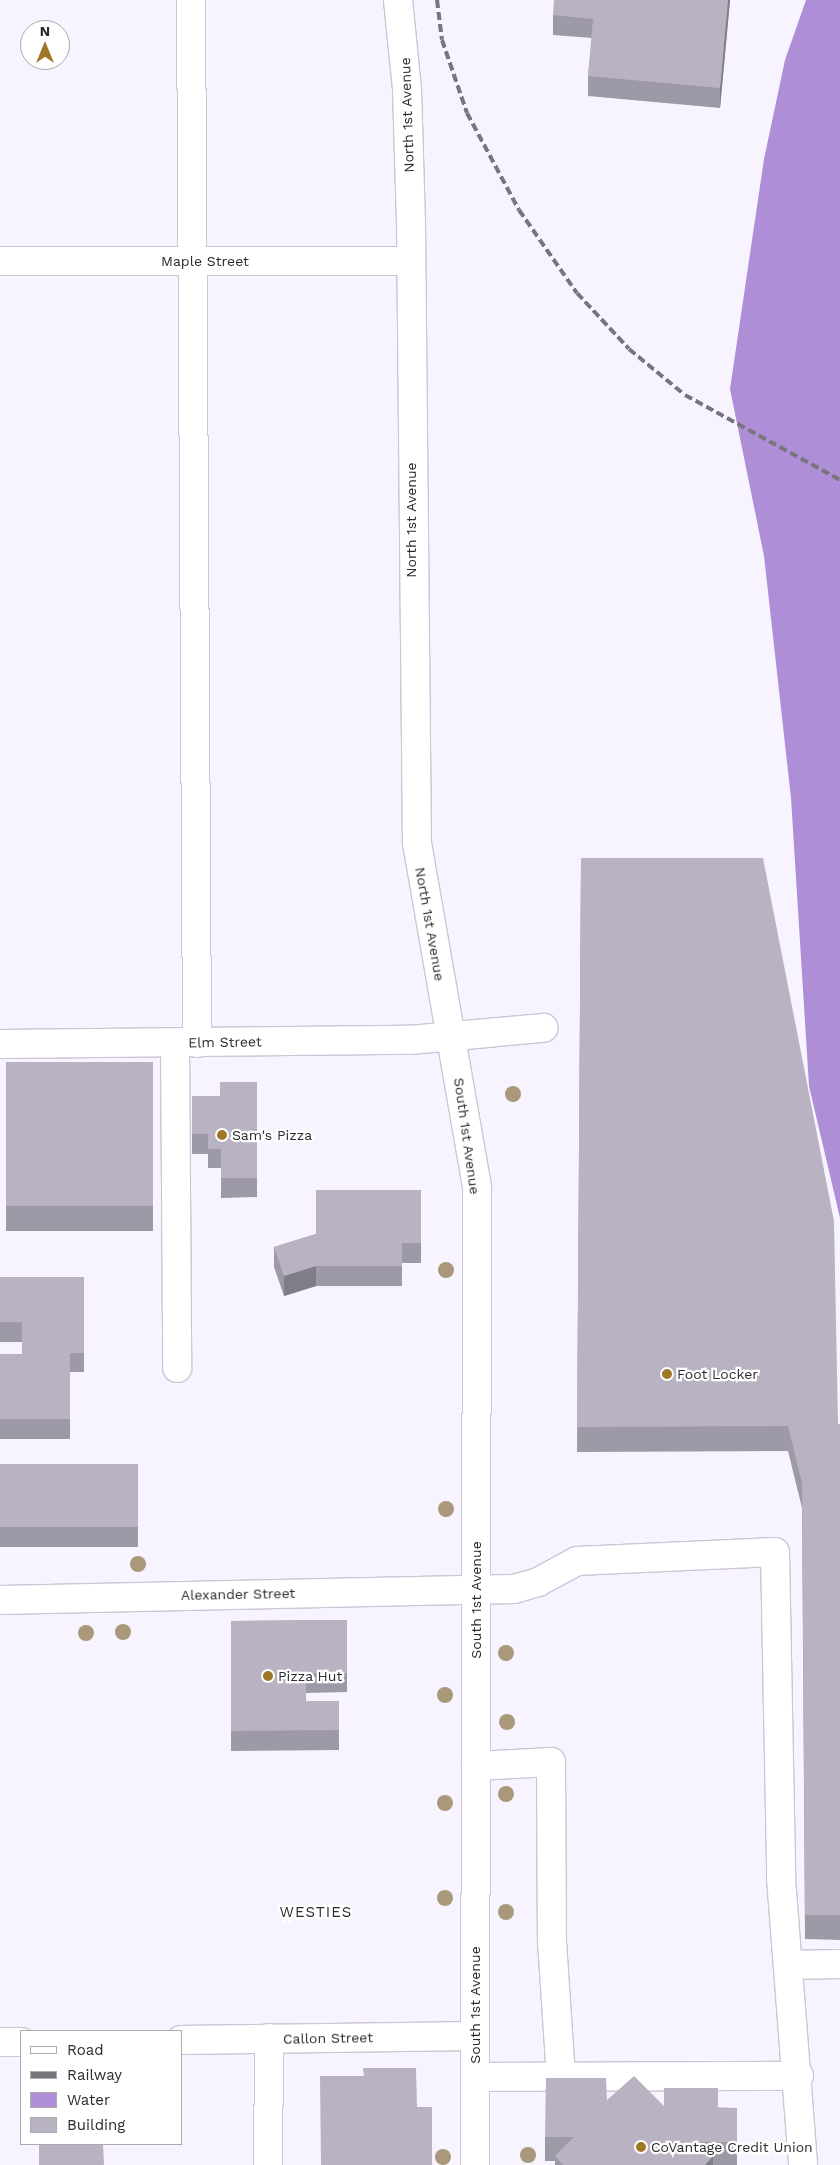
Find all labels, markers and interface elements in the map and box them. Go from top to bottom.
north arrow [20,20,70,70]
text: N [40,23,50,39]
street label: North 1st Avenue [397,57,417,173]
street label: Maple Street [161,253,249,269]
street label: North 1st Avenue [403,462,419,578]
street label: North 1st Avenue [412,865,448,983]
street label: Elm Street [188,1033,262,1051]
street label: South 1st Avenue [450,1076,484,1196]
place label: Sam's Pizza [232,1127,312,1143]
marker: Sam's Pizza [216,1129,228,1141]
place label: Foot Locker [677,1366,758,1382]
marker: Foot Locker [661,1368,673,1380]
street label: South 1st Avenue [468,1541,484,1659]
street label: Alexander Street [181,1585,295,1603]
place label: Pizza Hut [278,1668,343,1684]
marker: Pizza Hut [262,1670,274,1682]
district label: WESTIES [279,1904,353,1922]
street label: South 1st Avenue [467,1946,483,2064]
street label: Callon Street [283,2029,373,2047]
legend [20,2030,182,2145]
text: Road [67,2041,104,2059]
text: Railway [67,2066,122,2084]
text: Water [67,2091,110,2109]
text: Building [67,2116,125,2134]
place label: CoVantage Credit Union [651,2139,813,2155]
marker: CoVantage Credit Union [635,2141,647,2153]

